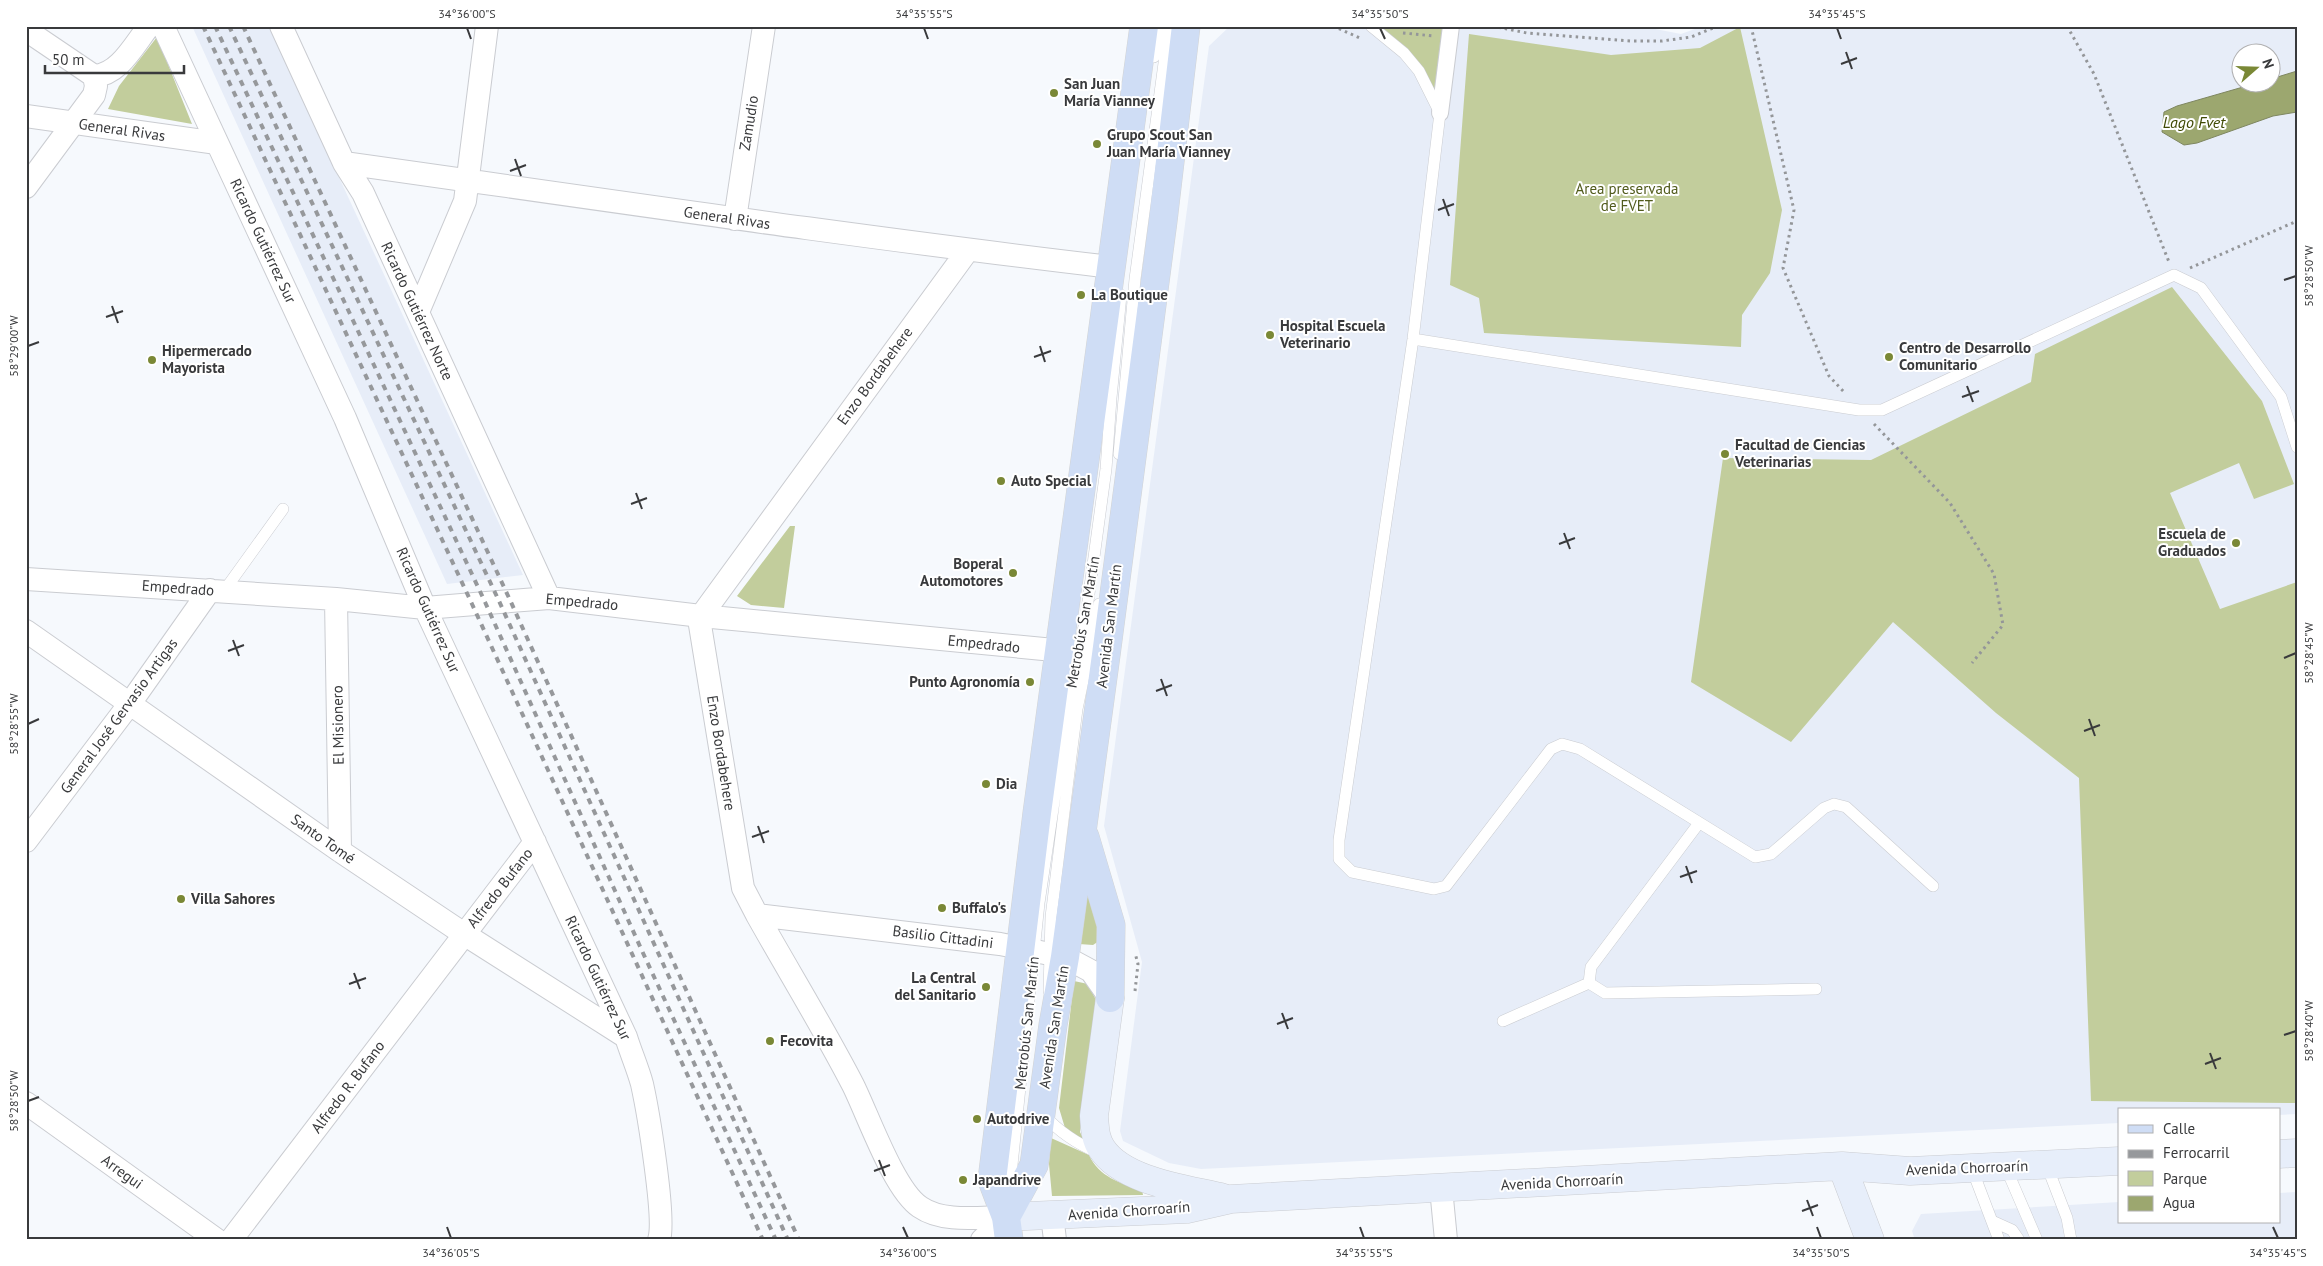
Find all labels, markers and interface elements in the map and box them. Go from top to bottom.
text: 34°36'00"S [438,6,496,21]
text: 34°35'55"S [895,6,953,21]
text: 34°35'50"S [1351,6,1409,21]
text: 34°35'45"S [1808,6,1866,21]
scale bar [45,42,184,74]
north arrow [2230,42,2280,92]
text: 50 m [52,50,85,69]
text: N [2258,56,2278,71]
place label: San Juan María Vianney [1064,74,1156,110]
marker: San Juan María Vianney [1048,87,1060,99]
street label: Zamudio [735,94,762,152]
water label: Lago Fvet [2163,112,2226,132]
street label: General Rivas [77,114,167,145]
place label: Grupo Scout San Juan María Vianney [1106,125,1231,161]
marker: Grupo Scout San Juan María Vianney [1091,138,1103,150]
street label: Ricardo Gutiérrez Sur [226,175,301,306]
park label: Area preservada de FVET [1576,179,1679,215]
street label: General Rivas [682,202,772,233]
street label: Ricardo Gutiérrez Norte [377,239,458,383]
text: 58°28'50"W [2301,245,2316,307]
place label: La Boutique [1091,285,1168,304]
marker: La Boutique [1075,289,1087,301]
text: 58°29'00"W [6,315,21,377]
place label: Hospital Escuela Veterinario [1279,316,1385,352]
street label: Enzo Bordabehere [833,323,917,428]
marker: Hospital Escuela Veterinario [1264,329,1276,341]
place label: Centro de Desarrollo Comunitario [1899,338,2031,374]
place label: Hipermercado Mayorista [162,341,252,377]
marker: Centro de Desarrollo Comunitario [1883,351,1895,363]
marker: Hipermercado Mayorista [146,354,158,366]
place label: Facultad de Ciencias Veterinarias [1734,435,1865,471]
marker: Facultad de Ciencias Veterinarias [1719,448,1731,460]
place label: Auto Special [1011,471,1092,490]
marker: Auto Special [995,475,1007,487]
place label: Escuela de Graduados [2158,524,2226,560]
marker: Escuela de Graduados [2230,537,2242,549]
street label: Ricardo Gutiérrez Sur [392,544,465,676]
place label: Boperal Automotores [920,554,1004,590]
street label: Metrobús San Martín [1062,554,1103,690]
street label: Avenida San Martín [1091,563,1126,689]
marker: Boperal Automotores [1007,567,1019,579]
street label: Empedrado [141,575,215,600]
street label: Empedrado [545,589,619,614]
text: 58°28'45"W [2301,622,2316,684]
street label: Empedrado [947,630,1021,657]
street label: General José Gervasio Artigas [56,634,181,797]
place label: Punto Agronomía [909,672,1020,691]
marker: Punto Agronomía [1024,676,1036,688]
street label: El Misionero [327,685,348,765]
text: 58°28'55"W [6,693,21,755]
street label: Enzo Bordabehere [703,694,740,812]
place label: Dia [996,774,1017,793]
marker: Dia [980,778,992,790]
street label: Santo Tomé [287,809,359,868]
street label: Alfredo Bufano [463,844,537,931]
place label: Villa Sahores [190,889,275,908]
marker: Villa Sahores [175,893,187,905]
place label: Buffalo's [952,898,1006,917]
marker: Buffalo's [936,902,948,914]
street label: Ricardo Gutiérrez Sur [561,912,636,1043]
street label: Basilio Cittadini [892,921,995,952]
street label: Metrobús San Martín [1010,955,1043,1091]
street label: Avenida San Martín [1034,964,1073,1090]
place label: La Central del Sanitario [894,968,977,1004]
marker: La Central del Sanitario [980,981,992,993]
text: 58°28'40"W [2301,1000,2316,1062]
place label: Fecovita [780,1031,833,1050]
marker: Fecovita [764,1035,776,1047]
street label: Alfredo R. Bufano [307,1037,389,1137]
text: 58°28'50"W [6,1070,21,1132]
legend [2118,1108,2280,1224]
place label: Autodrive [987,1109,1050,1128]
marker: Autodrive [971,1113,983,1125]
text: Calle [2163,1119,2195,1138]
text: Ferrocarril [2163,1143,2230,1162]
street label: Arregui [98,1150,147,1193]
street label: Avenida Chorroarín [1905,1156,2029,1179]
street label: Avenida Chorroarín [1500,1169,1624,1194]
text: Parque [2163,1169,2207,1188]
place label: Japandrive [972,1170,1042,1189]
marker: Japandrive [957,1174,969,1186]
text: Agua [2163,1193,2195,1212]
street label: Avenida Chorroarín [1067,1197,1191,1224]
text: 34°36'05"S [422,1245,480,1260]
text: 34°36'00"S [879,1245,937,1260]
text: 34°35'55"S [1335,1245,1393,1260]
text: 34°35'50"S [1792,1245,1850,1260]
text: 34°35'45"S [2249,1245,2307,1260]

